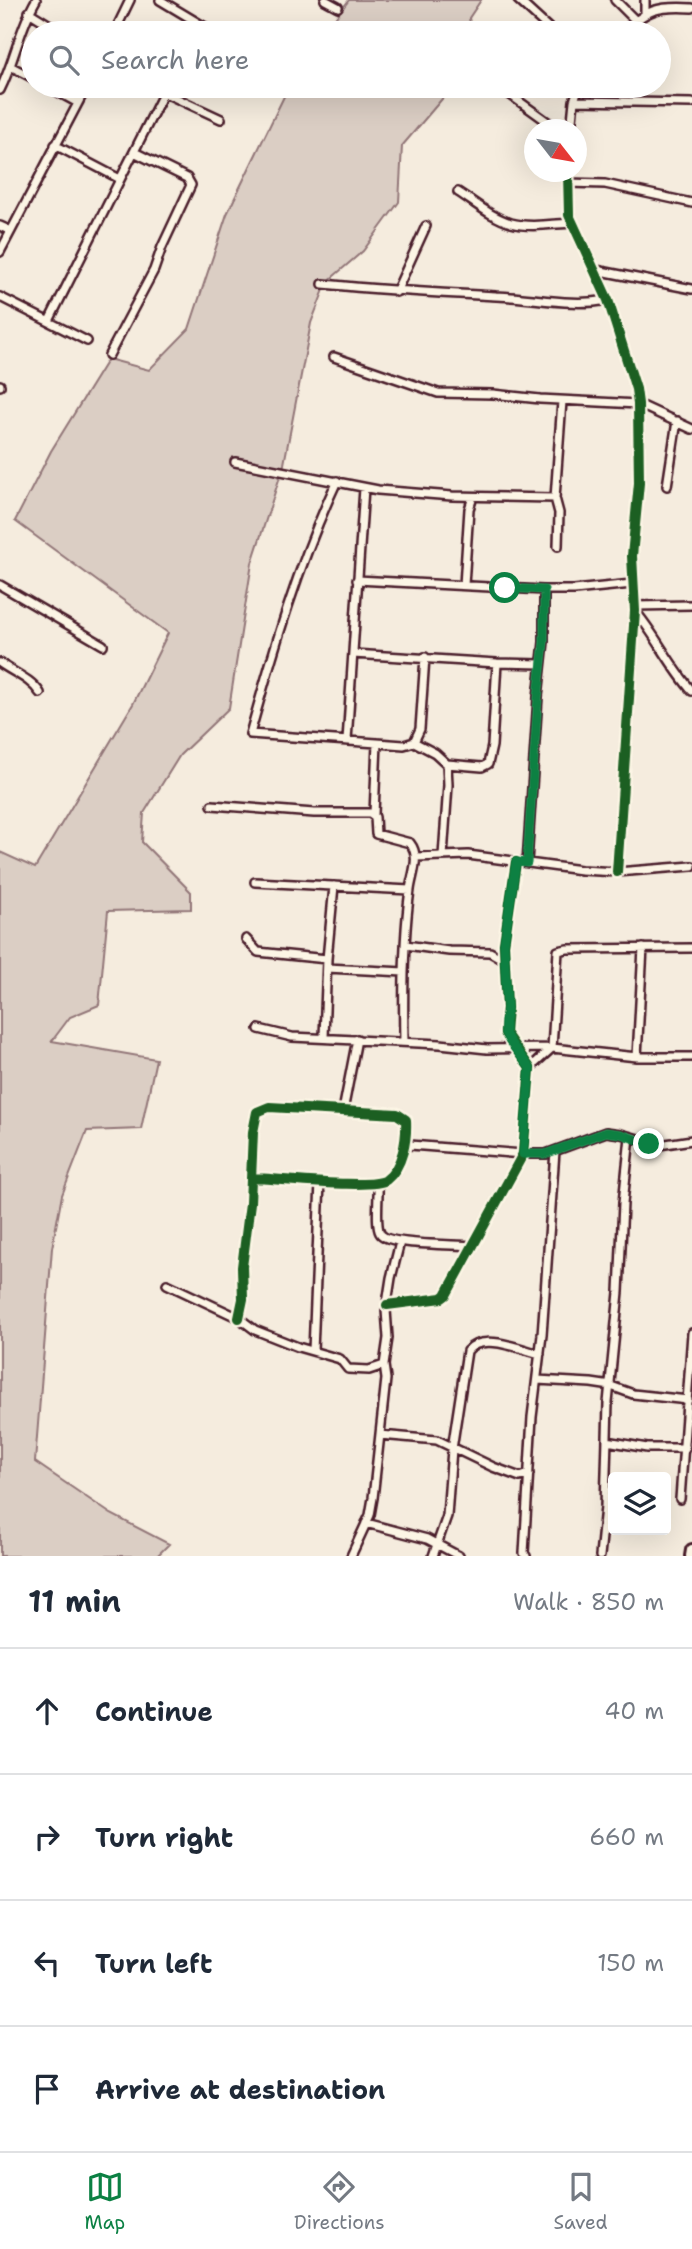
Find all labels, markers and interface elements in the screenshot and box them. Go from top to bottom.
search box [21,21,671,98]
icon: search [45,41,83,79]
text: Search here [101,42,250,77]
north arrow [524,119,587,182]
route start [489,572,520,603]
route end [633,1128,664,1159]
map controls [608,1472,671,1535]
button: layers [608,1472,671,1535]
text: 11 min [28,1581,121,1622]
text: Walk · 850 m [513,1587,664,1617]
icon: ahead [28,1692,66,1730]
text: Continue [95,1694,213,1729]
text: 40 m [604,1696,664,1726]
icon: right [28,1818,66,1856]
text: Turn right [95,1820,233,1855]
text: 660 m [589,1822,664,1852]
icon: left [28,1944,66,1982]
text: Turn left [95,1946,212,1981]
text: 150 m [597,1948,664,1978]
icon: arrive [28,2070,66,2108]
text: Arrive at destination [95,2072,385,2107]
tab: Map [84,2168,125,2235]
tab: Directions [294,2168,385,2235]
tab: Saved [554,2168,608,2235]

